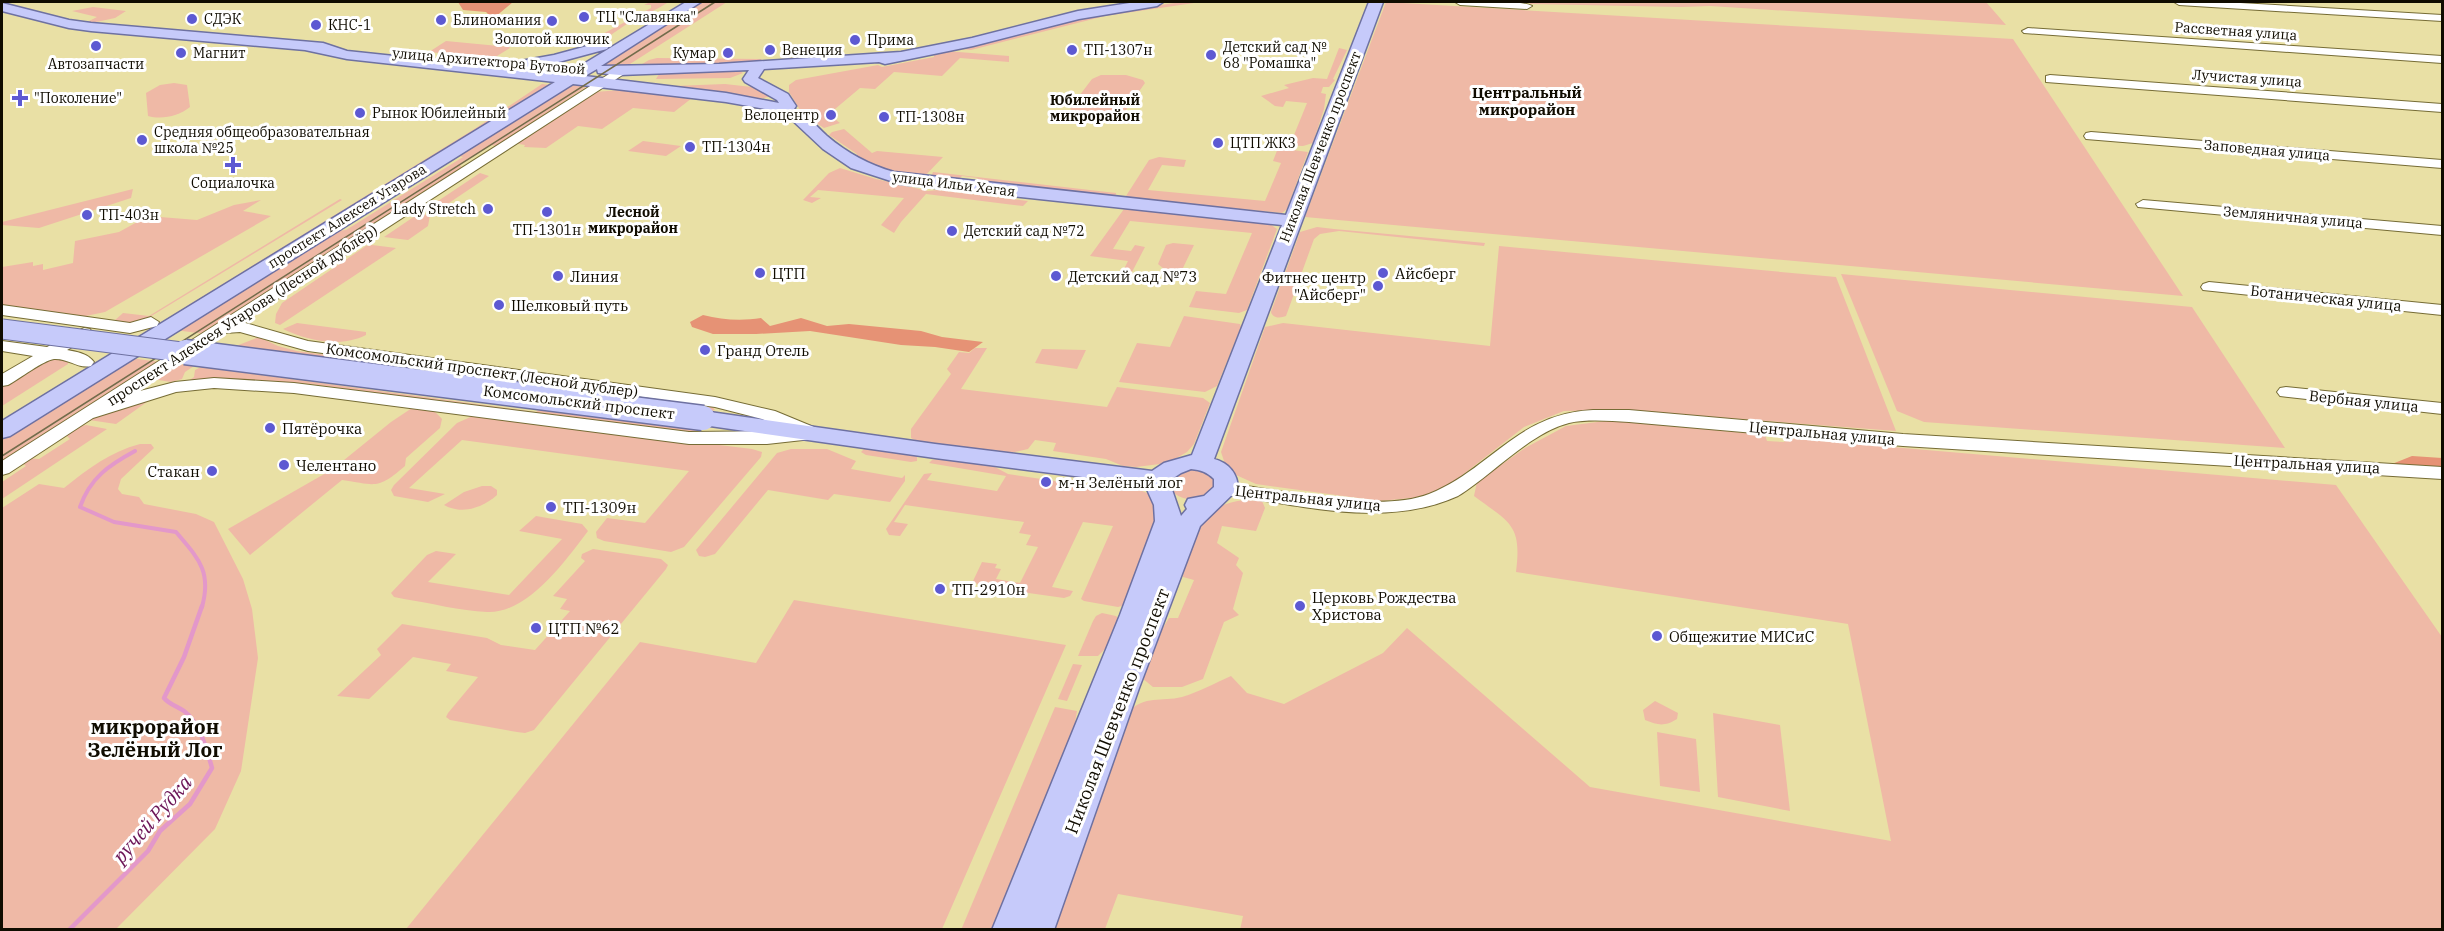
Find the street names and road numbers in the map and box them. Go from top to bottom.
street label: Рассветная улица [2174,18,2298,44]
street label: улица Архитектора Бутовой [392,44,586,78]
street label: Николая Шевченко проспект [1275,49,1365,245]
street label: Лучистая улица [2191,65,2303,91]
street label: Заповедная улица [2203,136,2331,165]
street label: проспект Алексея Угарова [264,160,430,272]
street label: улица Ильи Хегая [892,168,1016,200]
street label: Земляничная улица [2222,202,2364,232]
street label: проспект Алексея Угарова (Лесной дублёр) [103,220,381,410]
street label: Ботаническая улица [2249,281,2403,315]
street label: Комсомольский проспект (Лесной дублер) [325,339,639,401]
street label: Комсомольский проспект [482,381,676,423]
street label: Вербная улица [2308,386,2420,416]
street label: Центральная улица [1748,417,1896,449]
street label: Центральная улица [2233,451,2381,477]
street label: Центральная улица [1234,481,1382,515]
street label: Николая Шевченко проспект [1059,585,1175,837]

